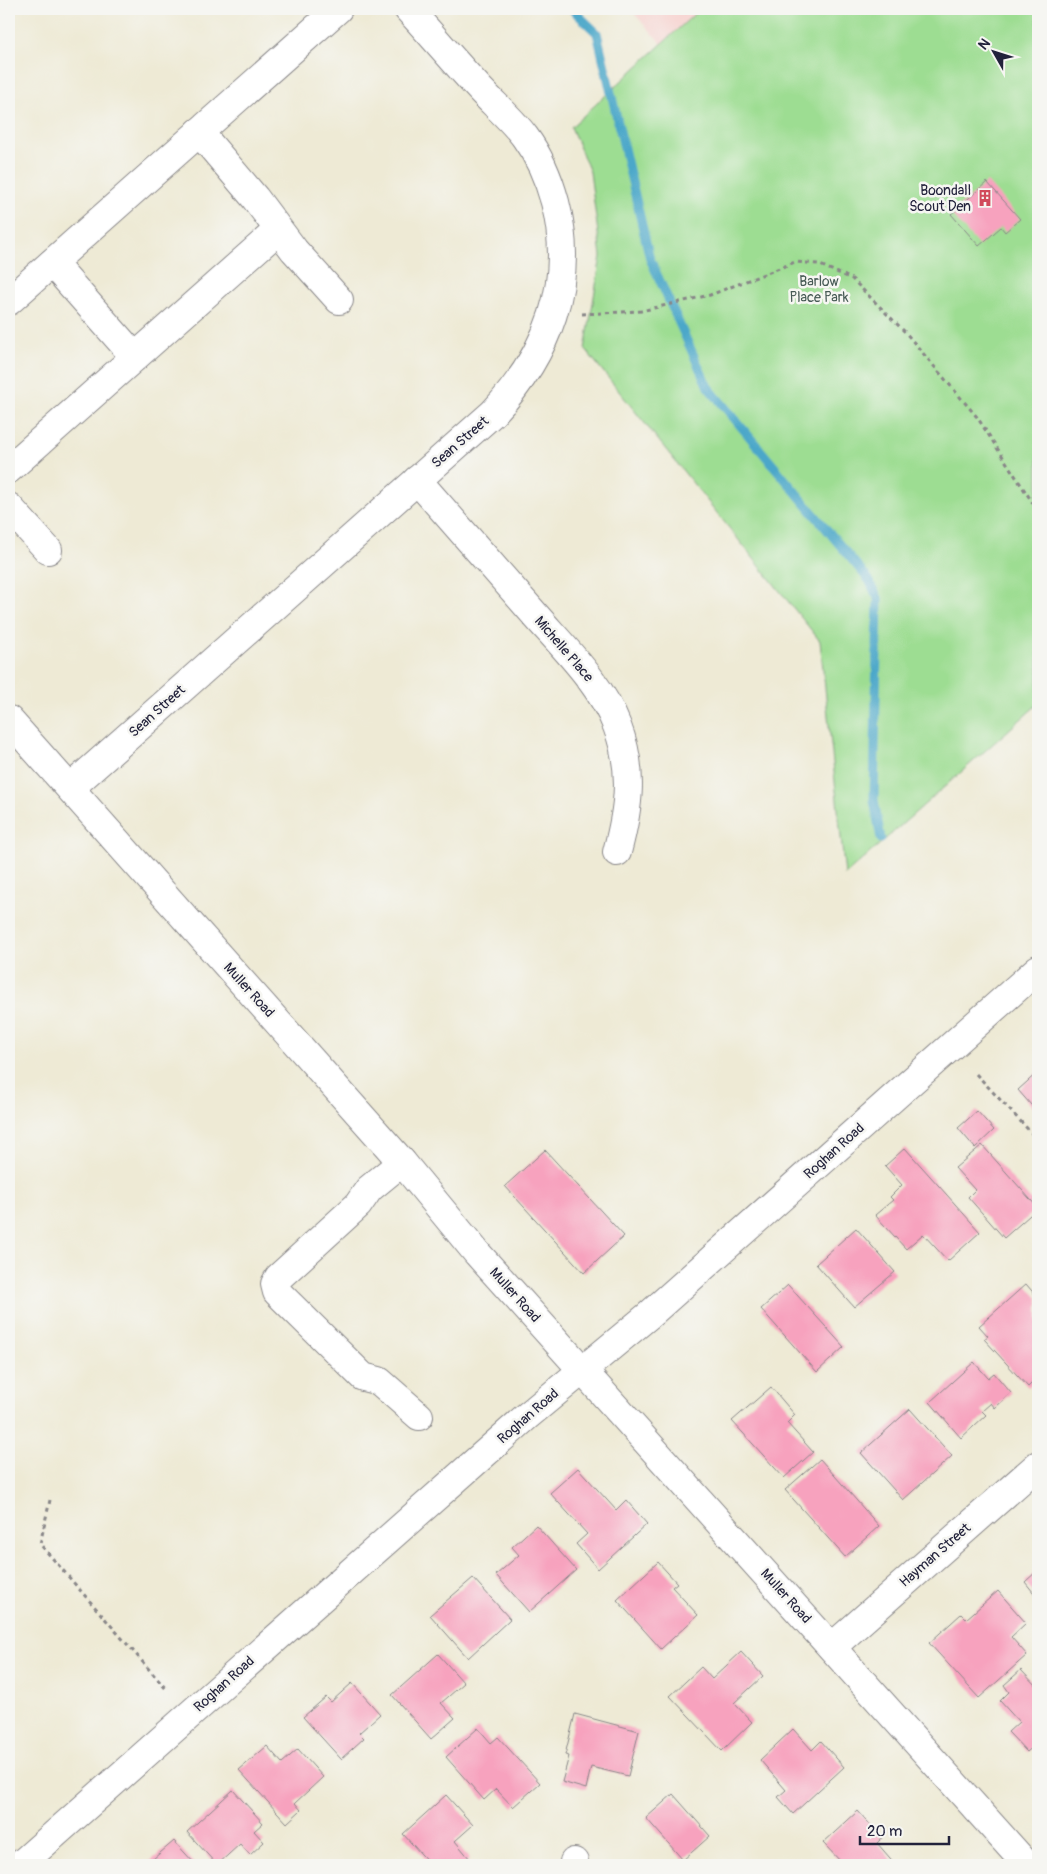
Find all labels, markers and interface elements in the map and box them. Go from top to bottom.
north arrow [970,28,1020,78]
text: N [975,35,994,53]
place label: Boondall Scout Den [909,182,971,215]
building icon: Boondall Scout Den [975,188,995,208]
park label: Barlow Place Park [789,273,849,306]
street label: Sean Street [428,412,492,471]
street label: Michelle Place [531,613,597,685]
street label: Sean Street [125,681,189,741]
street label: Muller Road [220,959,278,1021]
street label: Roghan Road [800,1119,868,1183]
street label: Muller Road [486,1264,544,1326]
street label: Roghan Road [494,1385,562,1447]
street label: Hayman Street [896,1519,974,1591]
street label: Muller Road [757,1565,815,1627]
street label: Roghan Road [190,1652,258,1716]
scale bar [860,1814,948,1846]
text: 20 m [867,1822,902,1841]

